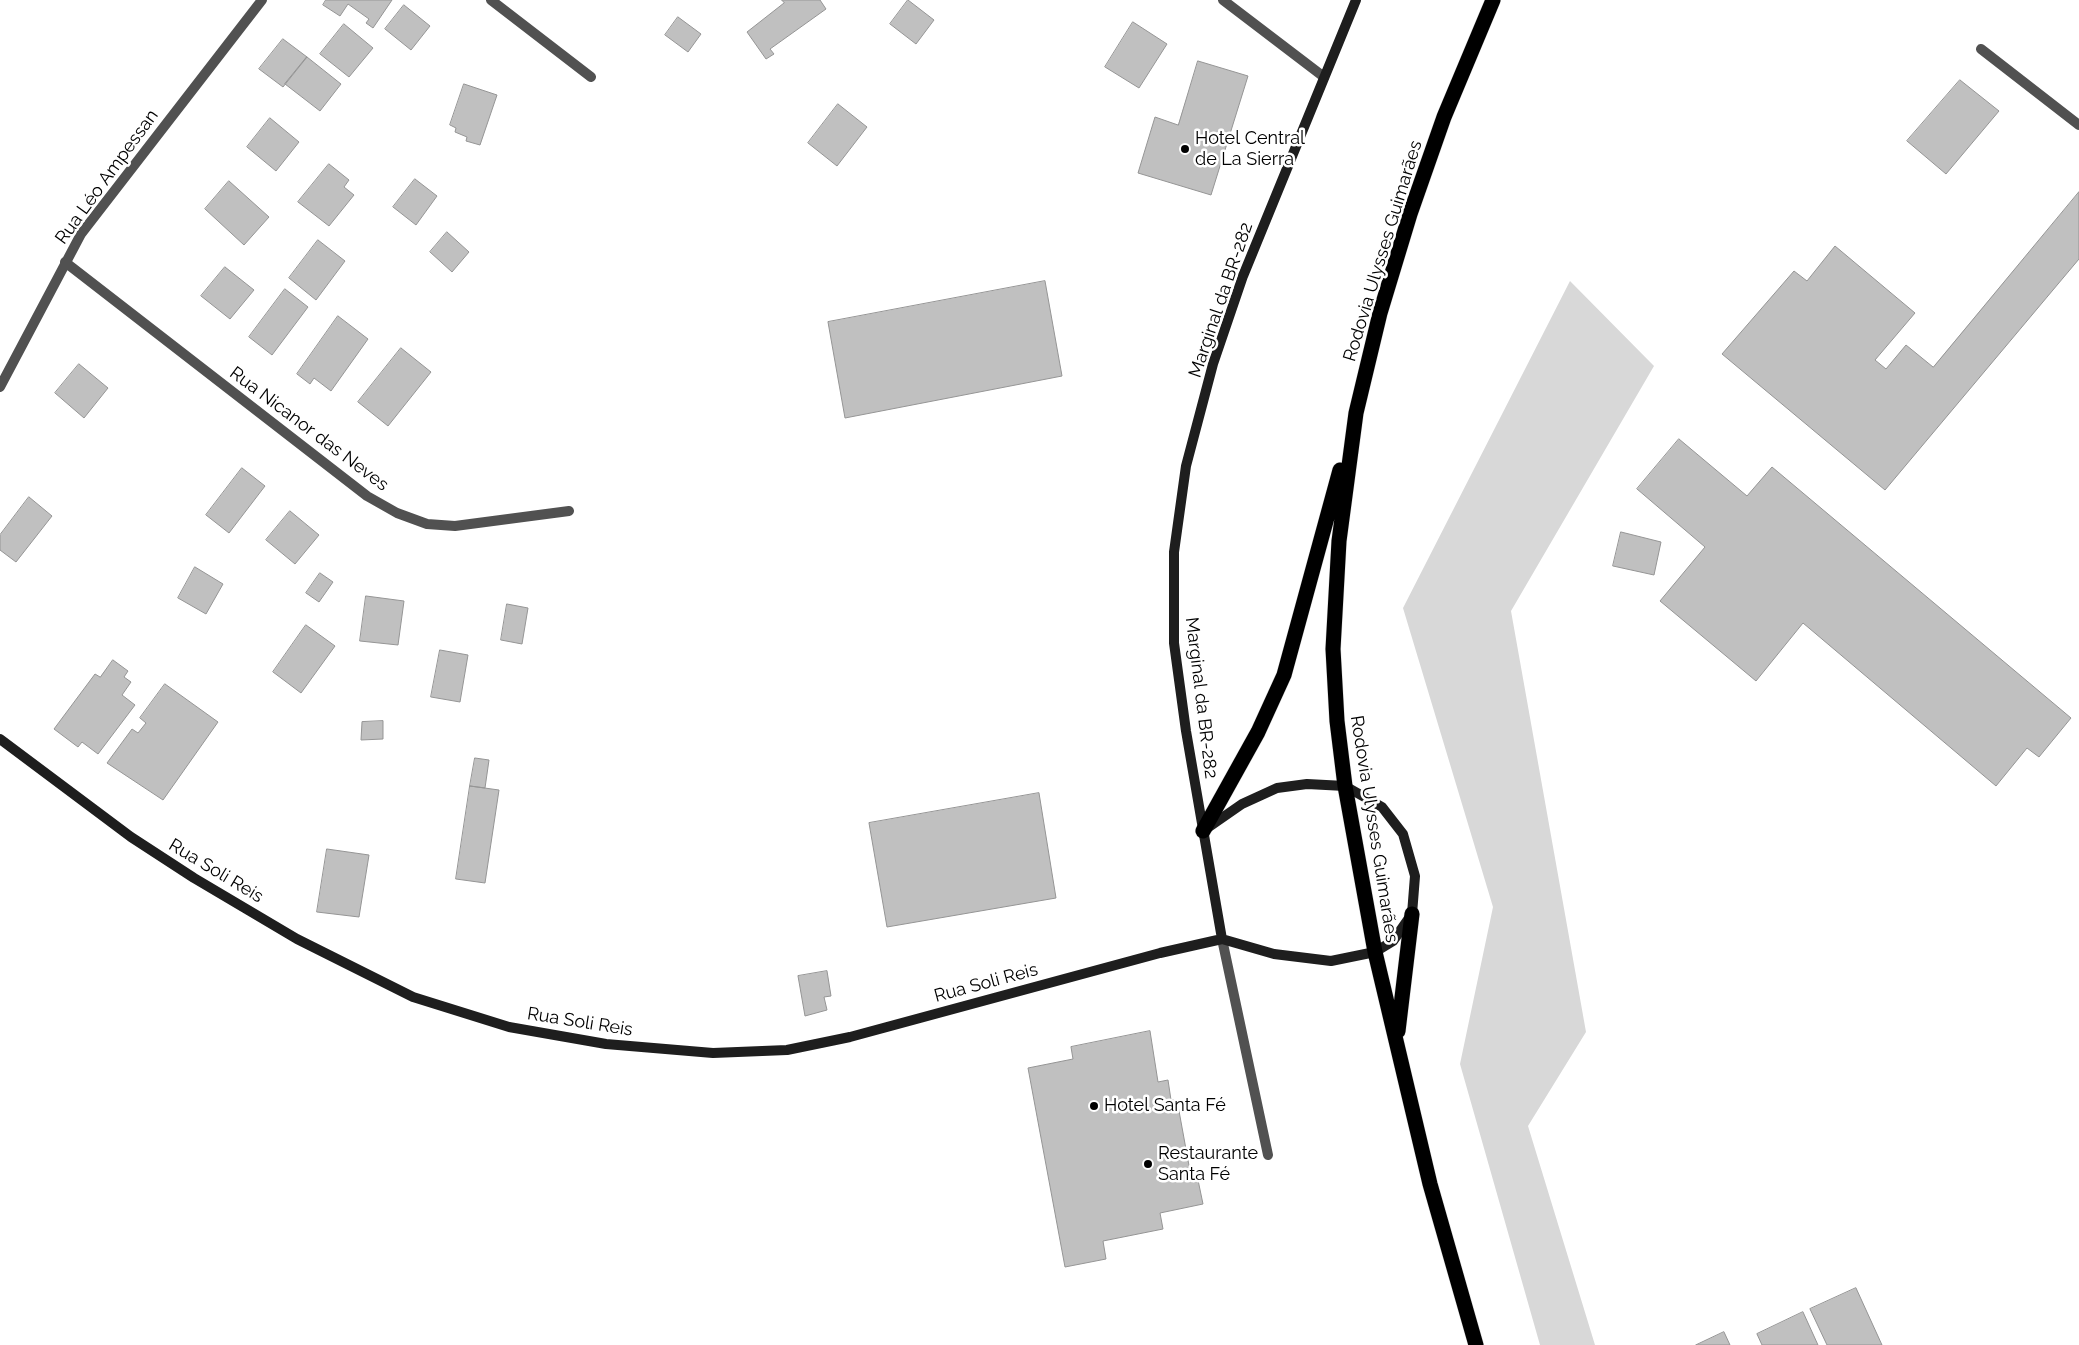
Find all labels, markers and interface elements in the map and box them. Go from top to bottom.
street label: Rua Léo Ampessan [51,106,163,248]
place label: Hotel Central de La Sierra [1195,128,1305,170]
street label: Rodovia Ulysses Guimarães [1339,138,1427,364]
marker: Hotel Central de La Sierra [1179,143,1191,155]
street label: Marginal da BR-282 [1184,220,1258,380]
street label: Rua Nicanor das Neves [225,362,393,496]
street label: Marginal da BR-282 [1180,616,1222,780]
street label: Rodovia Ulysses Guimarães [1345,714,1403,944]
street label: Rua Soli Reis [165,834,267,908]
street label: Rua Soli Reis [932,959,1040,1007]
street label: Rua Soli Reis [526,1003,634,1041]
place label: Hotel Santa Fé [1104,1095,1226,1117]
marker: Hotel Santa Fé [1088,1100,1100,1112]
place label: Restaurante Santa Fé [1158,1143,1258,1186]
marker: Restaurante Santa Fé [1142,1158,1154,1170]

